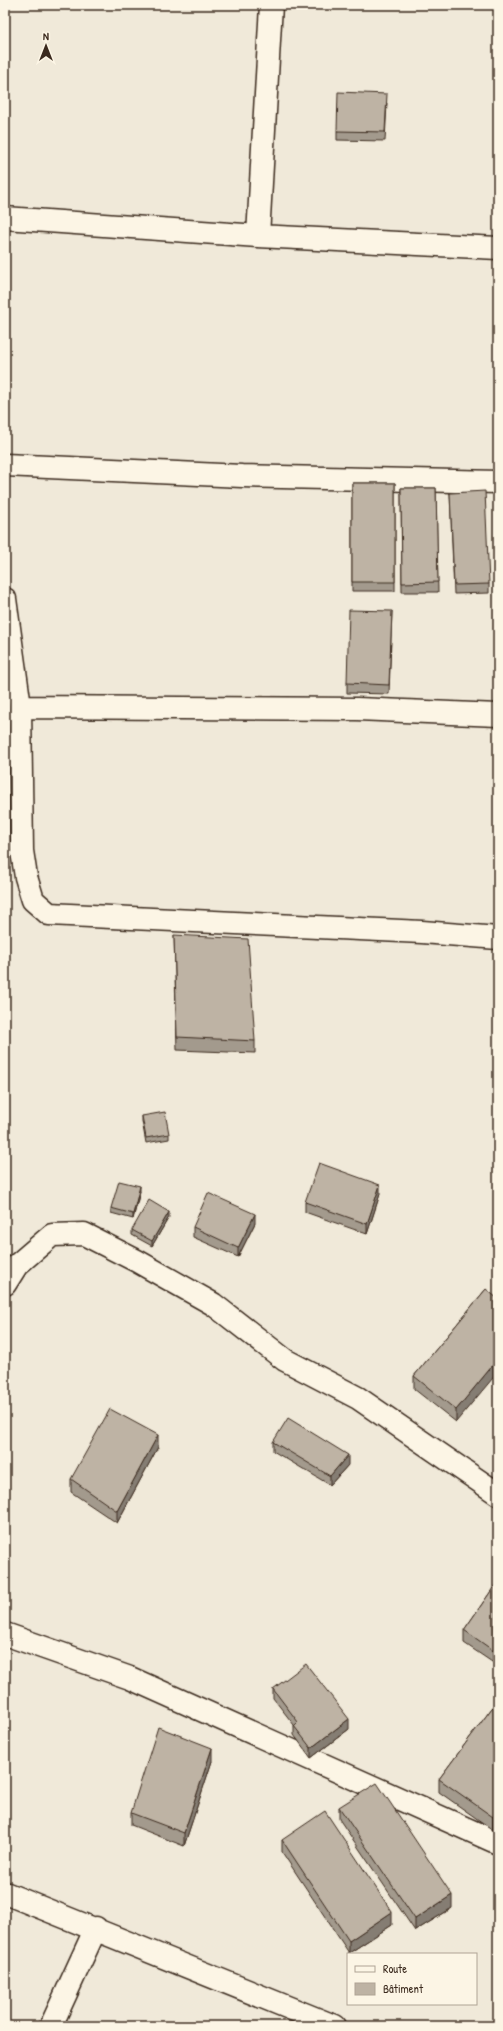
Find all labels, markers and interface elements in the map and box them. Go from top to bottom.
north arrow [26,26,66,66]
text: N [43,29,49,43]
legend [347,1953,477,2005]
text: Route [383,1960,407,1977]
text: Bâtiment [383,1980,424,1997]

